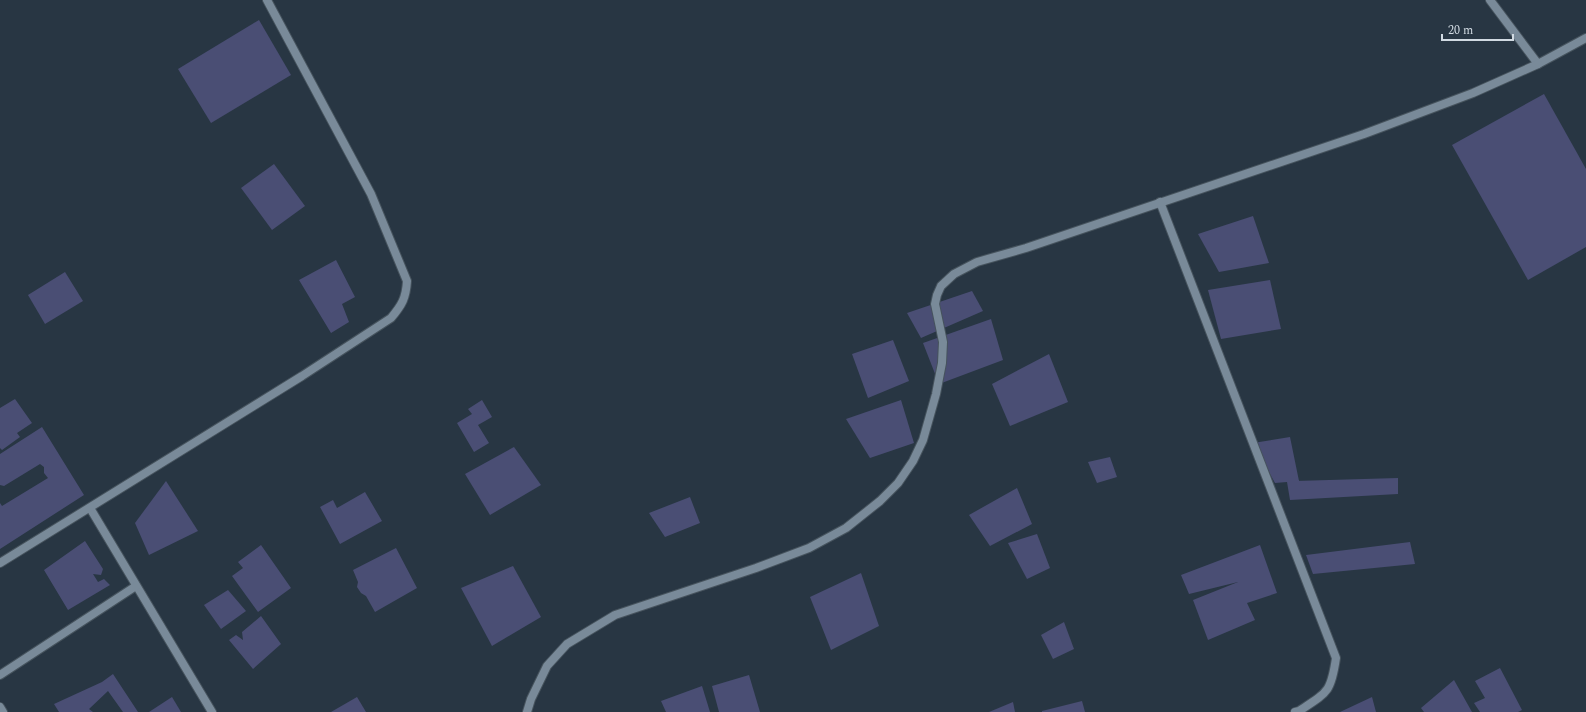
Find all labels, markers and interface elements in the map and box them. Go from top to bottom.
scale bar [1442,16,1513,42]
text: 20 m [1448,21,1473,40]

